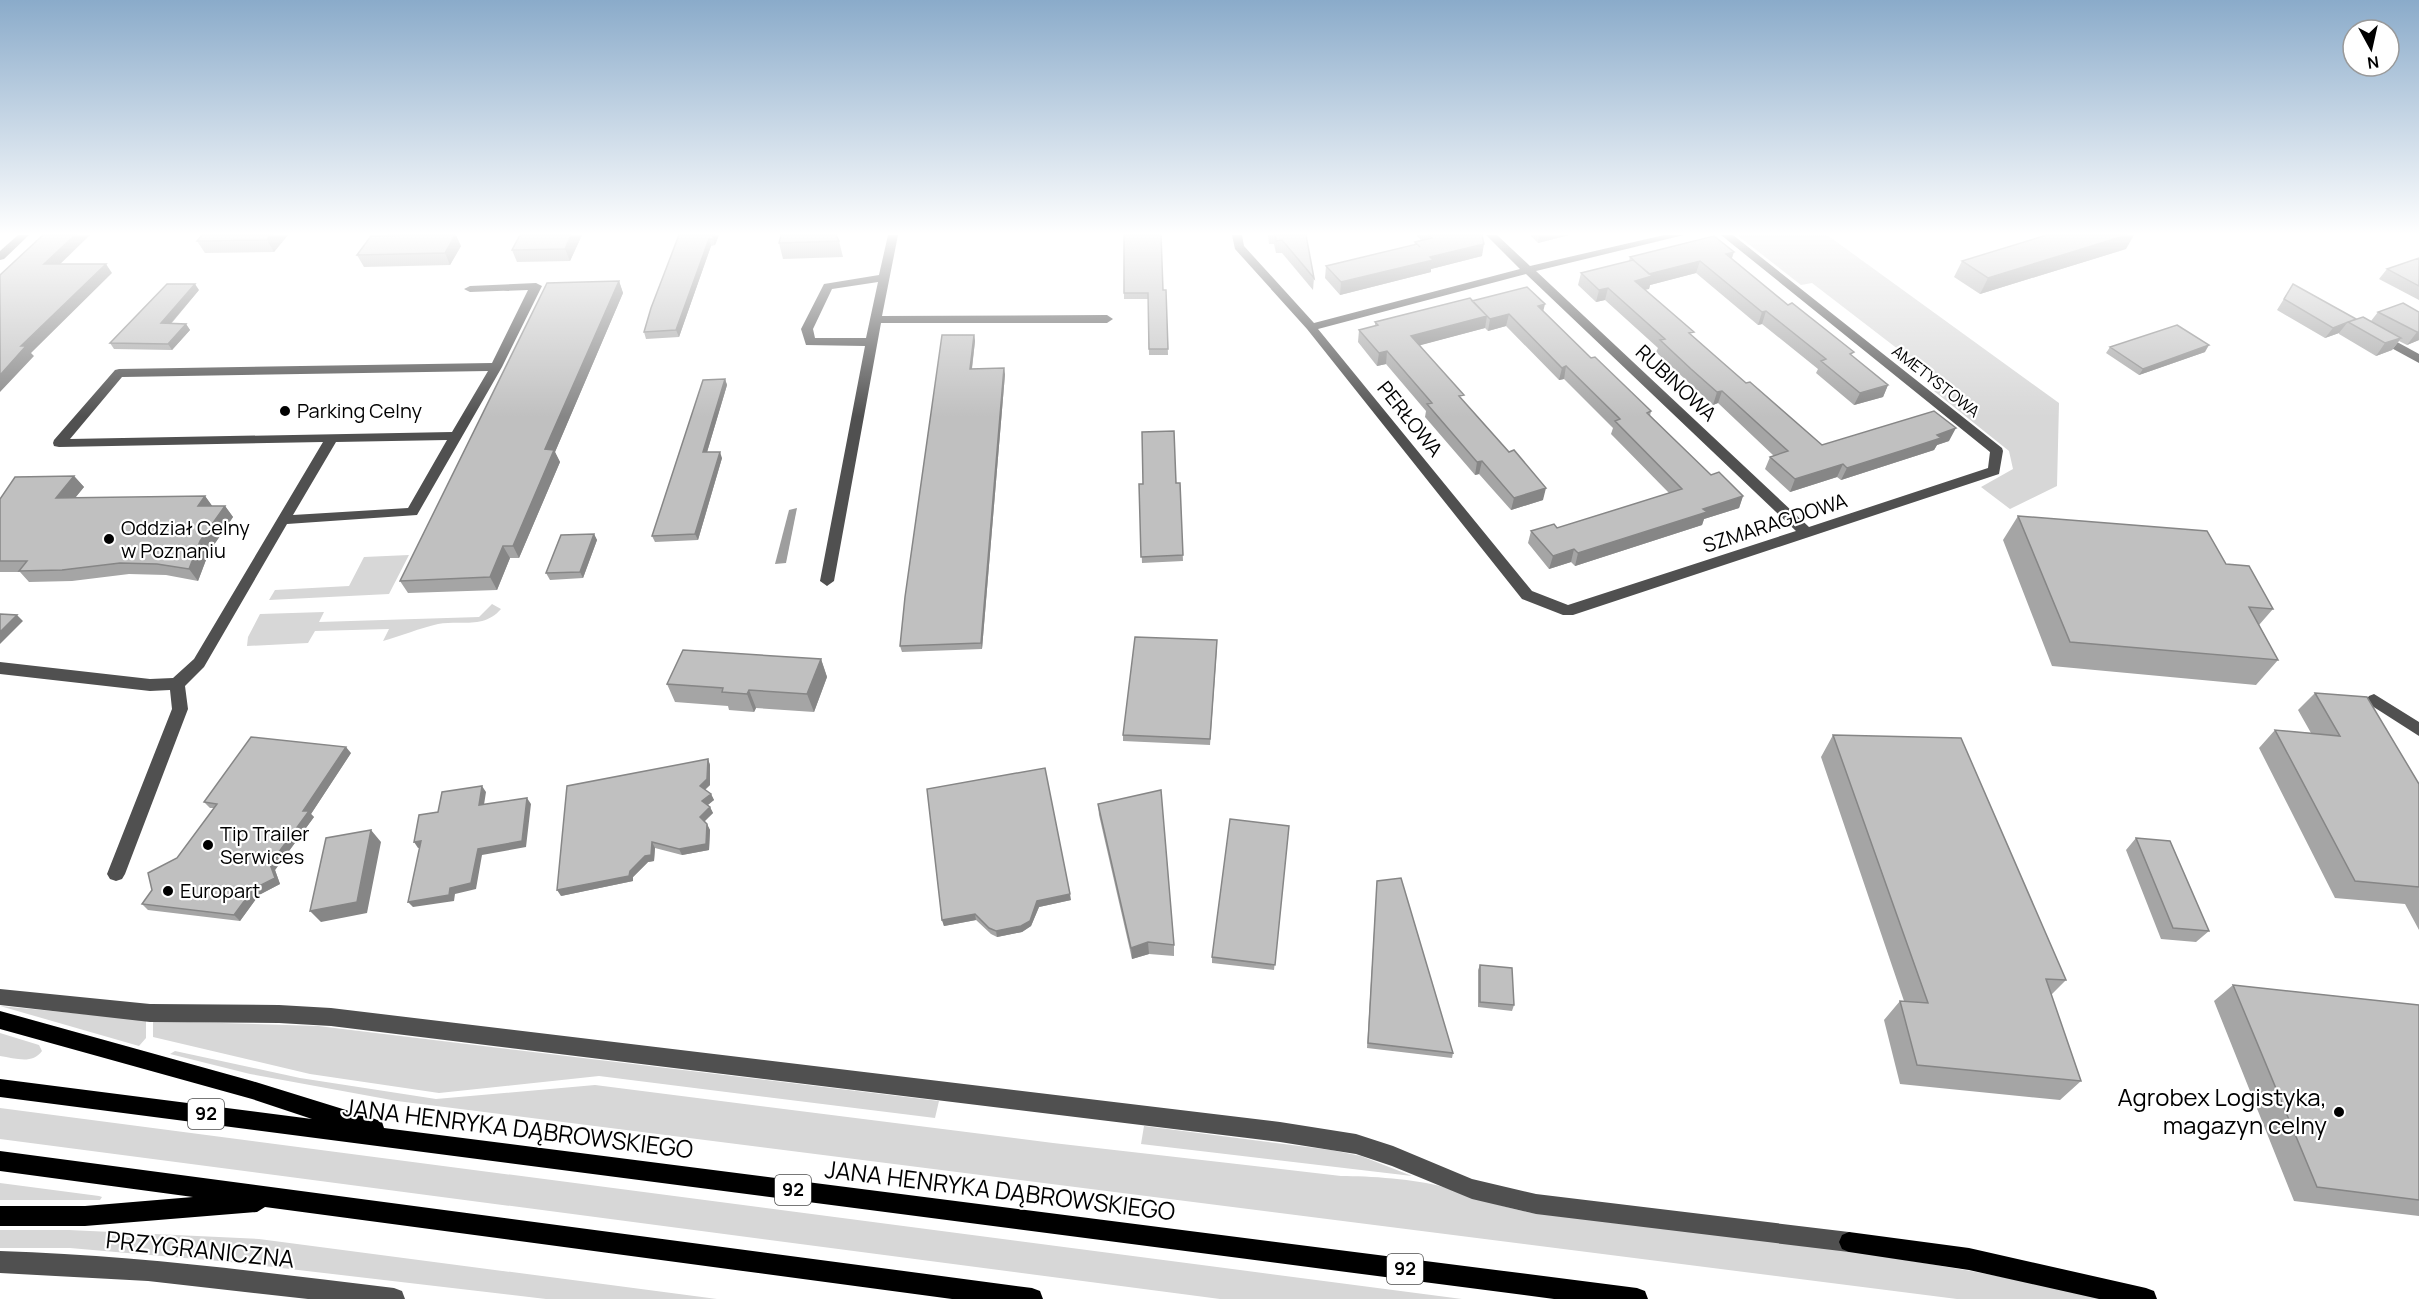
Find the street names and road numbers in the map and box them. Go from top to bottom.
street label: RUBINOWA [1630,338,1723,427]
street label: AMETYSTOWA [1888,340,1984,422]
street label: PERŁOWA [1372,375,1449,462]
street label: SZMARAGDOWA [1699,486,1851,559]
street label: JANA HENRYKA DĄBROWSKIEGO [341,1090,695,1165]
road number: 92 [188,1099,224,1129]
street label: JANA HENRYKA DĄBROWSKIEGO [823,1152,1177,1227]
road number: 92 [775,1175,811,1205]
street label: PRZYGRANICZNA [104,1222,296,1275]
road number: 92 [1387,1254,1423,1284]

